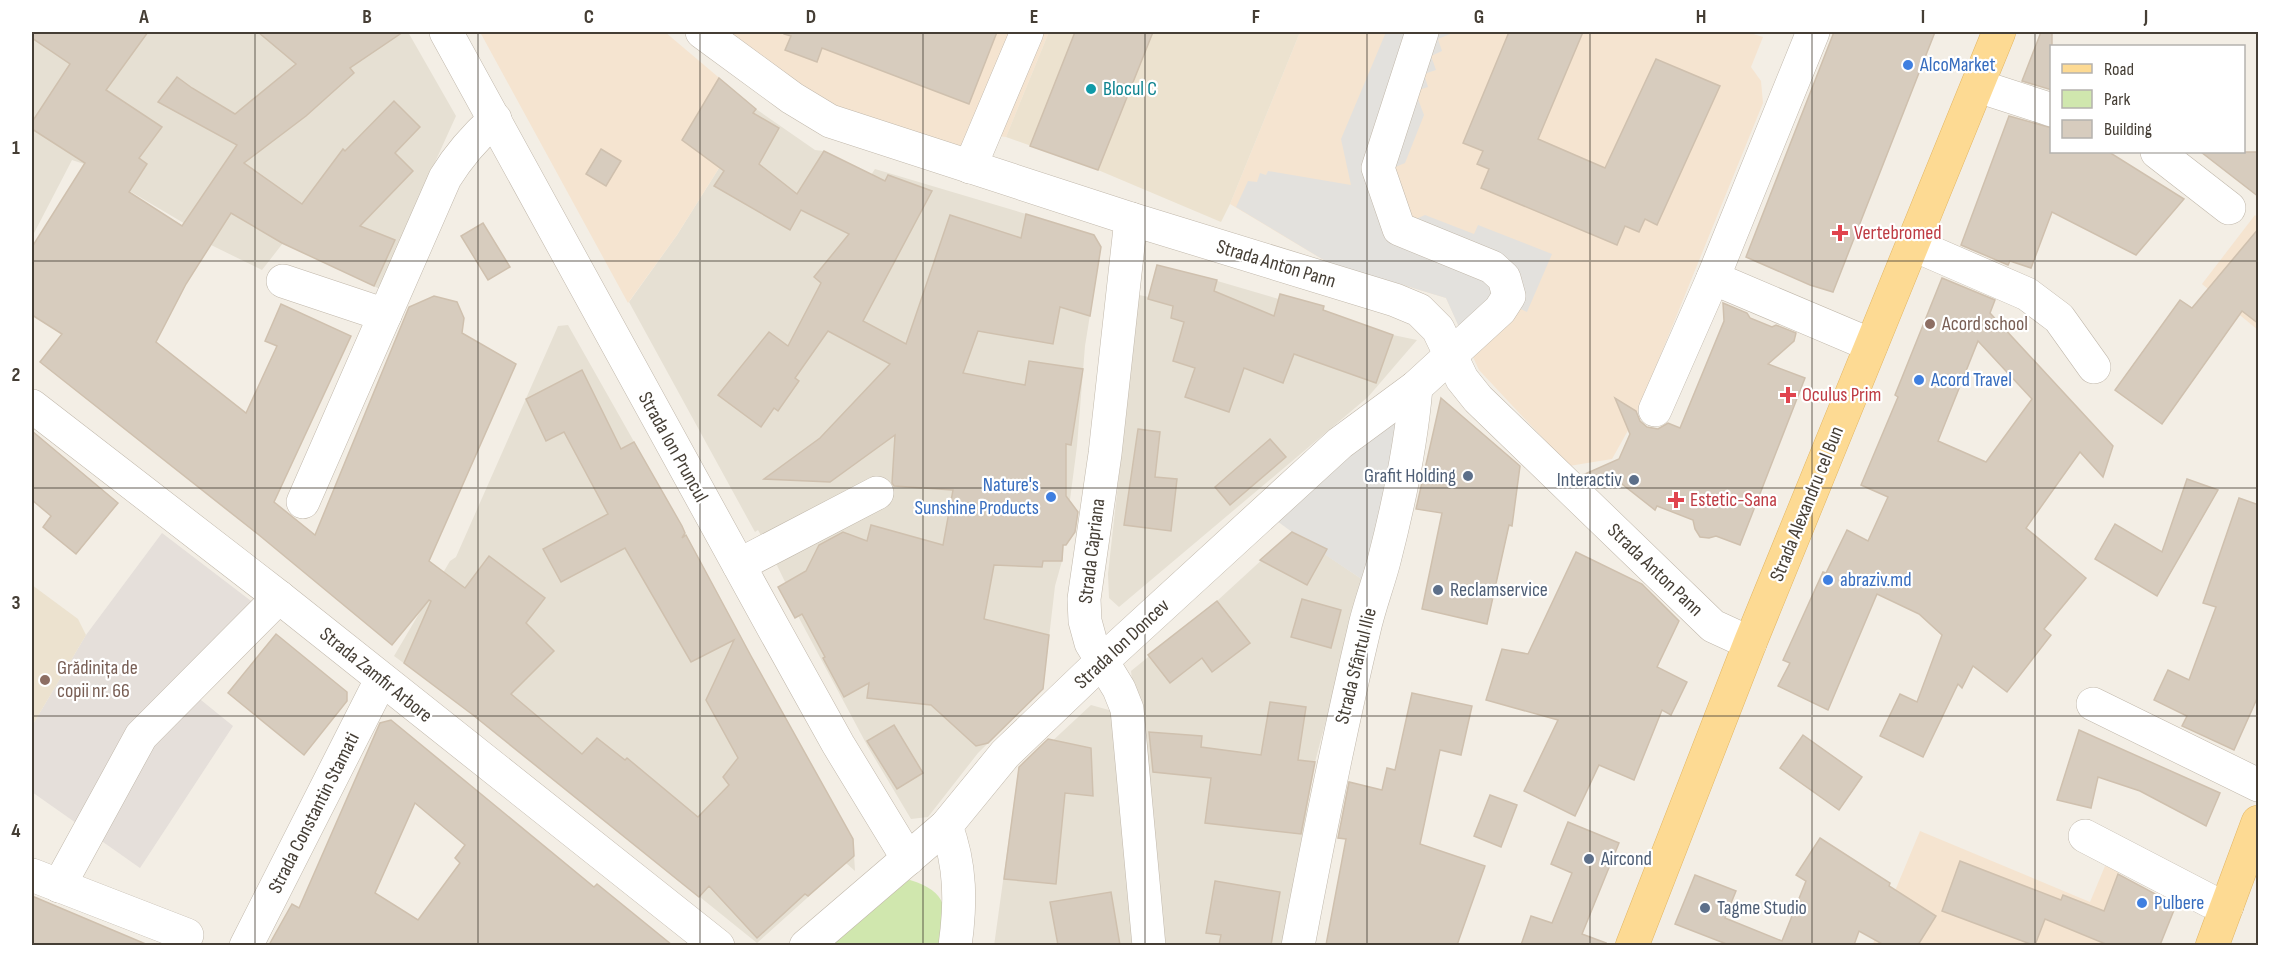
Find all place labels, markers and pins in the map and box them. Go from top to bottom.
place label: AlcoMarket [1919,53,1995,77]
marker: AlcoMarket [1901,58,1915,72]
place label: Blocul C [1103,77,1157,101]
marker: Blocul C [1084,82,1098,96]
place label: Vertebromed [1854,221,1942,245]
marker: Vertebromed [1831,224,1849,242]
place label: Acord school [1941,312,2028,336]
marker: Acord school [1923,317,1937,331]
place label: Acord Travel [1930,368,2012,392]
marker: Acord Travel [1912,373,1926,387]
place label: Oculus Prim [1802,383,1881,407]
marker: Oculus Prim [1779,386,1797,404]
place label: Grafit Holding [1364,464,1456,488]
place label: Interactiv [1557,468,1622,492]
marker: Grafit Holding [1461,469,1475,483]
place label: Nature's Sunshine Products [914,473,1039,520]
marker: Interactiv [1627,473,1641,487]
place label: Estetic-Sana [1690,488,1777,512]
marker: Nature's Sunshine Products [1044,490,1058,504]
marker: Estetic-Sana [1667,491,1685,509]
place label: abraziv.md [1840,568,1912,592]
marker: abraziv.md [1821,573,1835,587]
place label: Reclamservice [1450,578,1548,602]
marker: Reclamservice [1431,583,1445,597]
place label: Grădinița de copii nr. 66 [57,656,138,703]
marker: Grădinița de copii nr. 66 [38,673,52,687]
place label: Aircond [1600,847,1652,871]
marker: Aircond [1582,852,1596,866]
place label: Pulbere [2154,891,2204,915]
place label: Tagme Studio [1717,896,1807,920]
marker: Pulbere [2135,896,2149,910]
marker: Tagme Studio [1698,901,1712,915]

